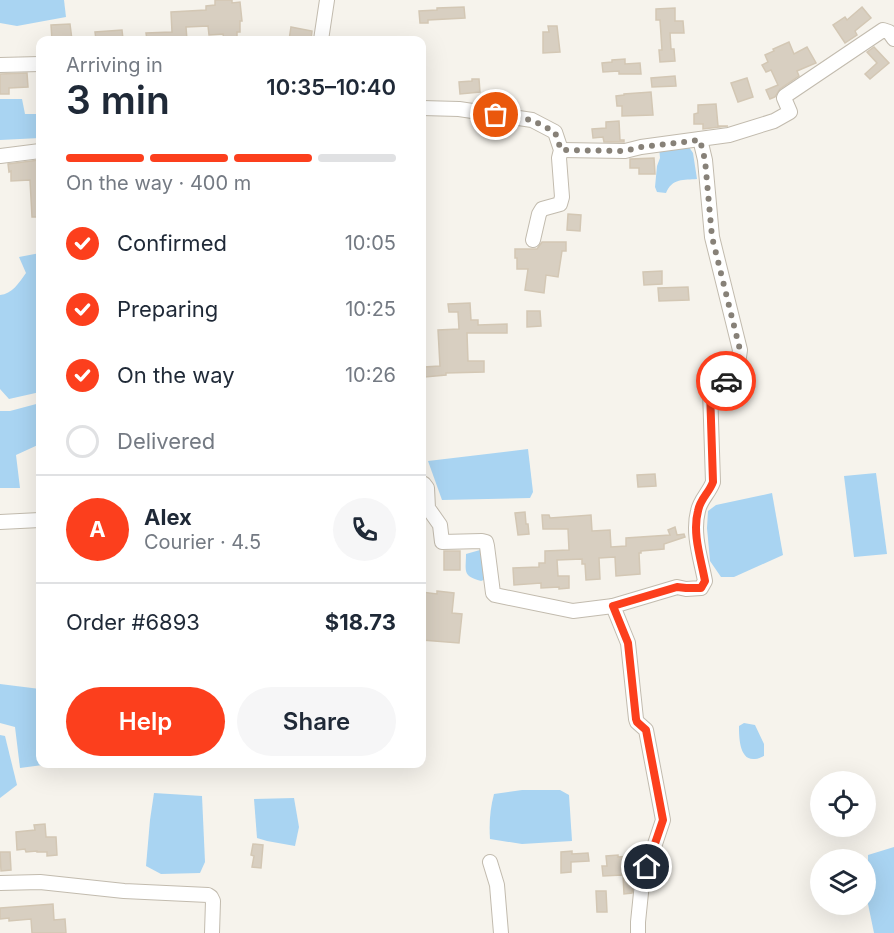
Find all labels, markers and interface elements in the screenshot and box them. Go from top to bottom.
text: Arriving in [66,53,163,77]
text: 10:35–10:40 [266,74,396,100]
text: 3 min [66,76,170,123]
pin [470,89,521,140]
icon: bag [479,98,512,131]
text: On the way · 400 m [66,171,251,195]
icon: check [66,227,99,260]
text: Confirmed [117,230,227,256]
text: 10:05 [345,231,396,255]
icon: check [66,293,99,326]
text: Preparing [117,296,218,322]
text: 10:25 [345,297,396,321]
courier [696,351,756,411]
icon: check [66,359,99,392]
text: On the way [117,362,235,388]
text: 10:26 [345,363,396,387]
icon: car [710,365,743,398]
text: Delivered [117,428,215,454]
button: phone [333,498,396,561]
text: Alex [144,504,192,530]
text: A [89,516,106,542]
text: Courier · 4.5 [144,530,261,554]
text: Order #6893 [66,609,200,635]
text: $18.73 [325,609,396,635]
button: Help [66,687,225,756]
button: Share [237,687,396,756]
map controls [810,771,876,915]
button: locate [810,771,876,837]
pin [621,841,672,892]
button: layers [810,849,876,915]
icon: home [630,850,663,883]

